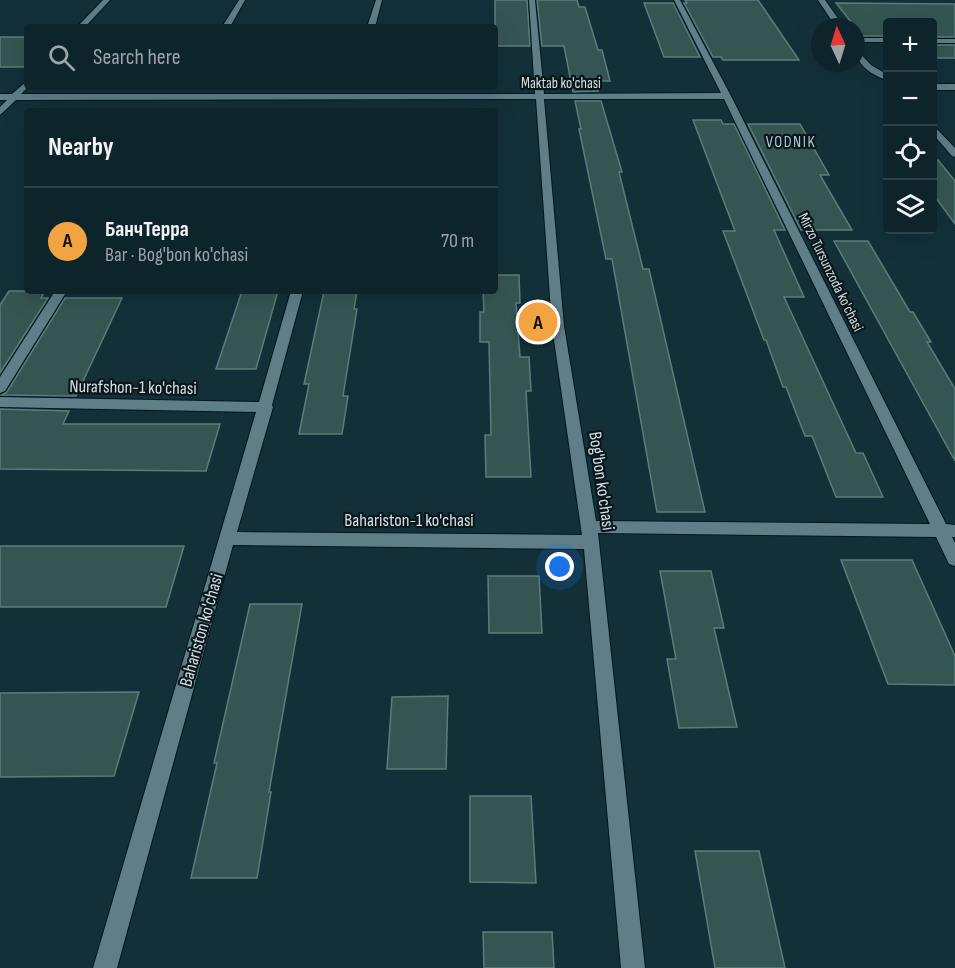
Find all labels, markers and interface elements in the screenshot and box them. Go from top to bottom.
north arrow [811,18,865,72]
map controls [883,18,937,234]
button: + [883,18,937,72]
search box [24,24,498,90]
icon: search [45,41,78,74]
text: Search here [93,44,180,71]
button: − [883,72,937,126]
street label: Maktab ko'chasi [521,74,601,93]
button: locate [883,126,937,180]
text: Nearby [48,132,114,163]
district label: VODNIK [766,133,816,152]
button: layers [883,180,937,234]
street label: Mirzo Tursunzoda ko'chasi [794,210,868,335]
text: БанчТерра [105,216,189,243]
text: A [63,229,72,253]
text: 70 m [441,229,474,253]
text: Bar · Bog'bon ko'chasi [105,243,248,267]
pin: A [518,300,558,344]
street label: Nurafshon-1 ko'chasi [69,376,197,399]
street label: Bog'bon ko'chasi [584,430,619,532]
street label: Bahariston-1 ko'chasi [344,510,474,531]
your location [545,552,574,581]
street label: Bahariston ko'chasi [175,571,228,689]

